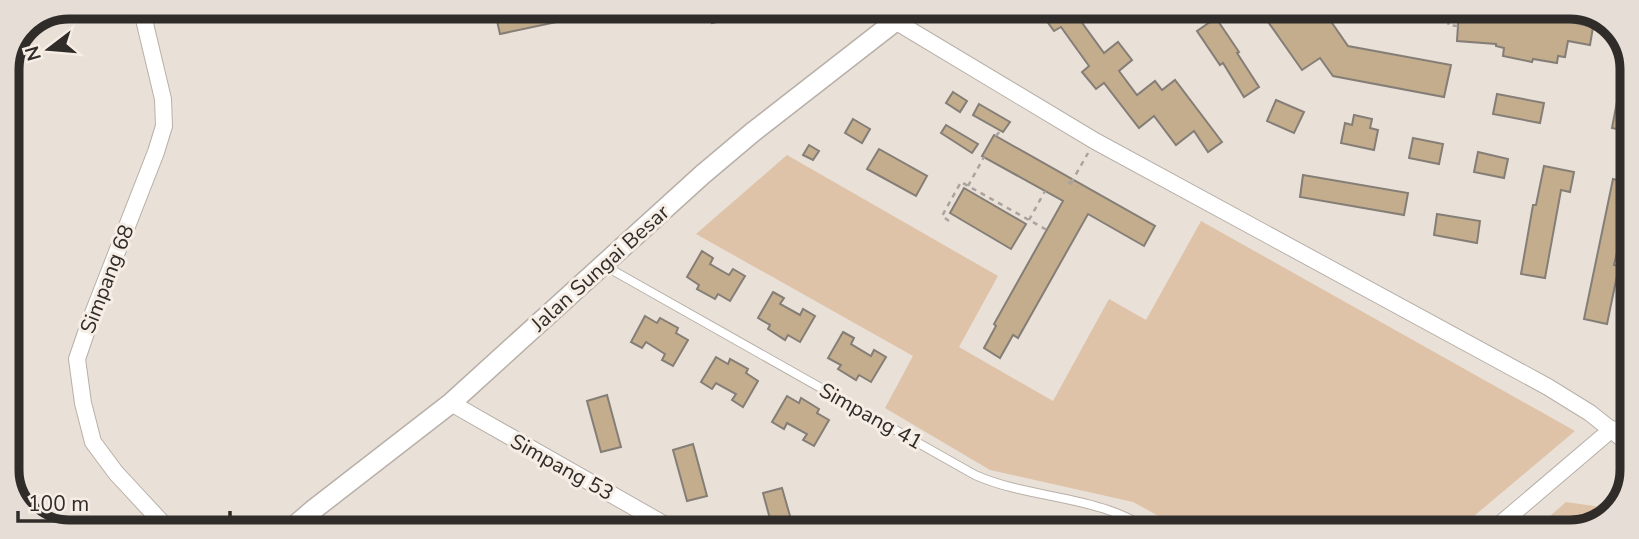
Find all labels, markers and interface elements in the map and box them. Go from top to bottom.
north arrow [14,14,84,84]
text: N [19,43,48,64]
street label: Jalan Sungai Besar [524,198,676,338]
street label: Simpang 68 [74,221,140,337]
street label: Simpang 41 [814,376,928,456]
street label: Simpang 53 [505,427,619,507]
scale bar [18,480,229,524]
text: 100 m [28,490,89,518]

